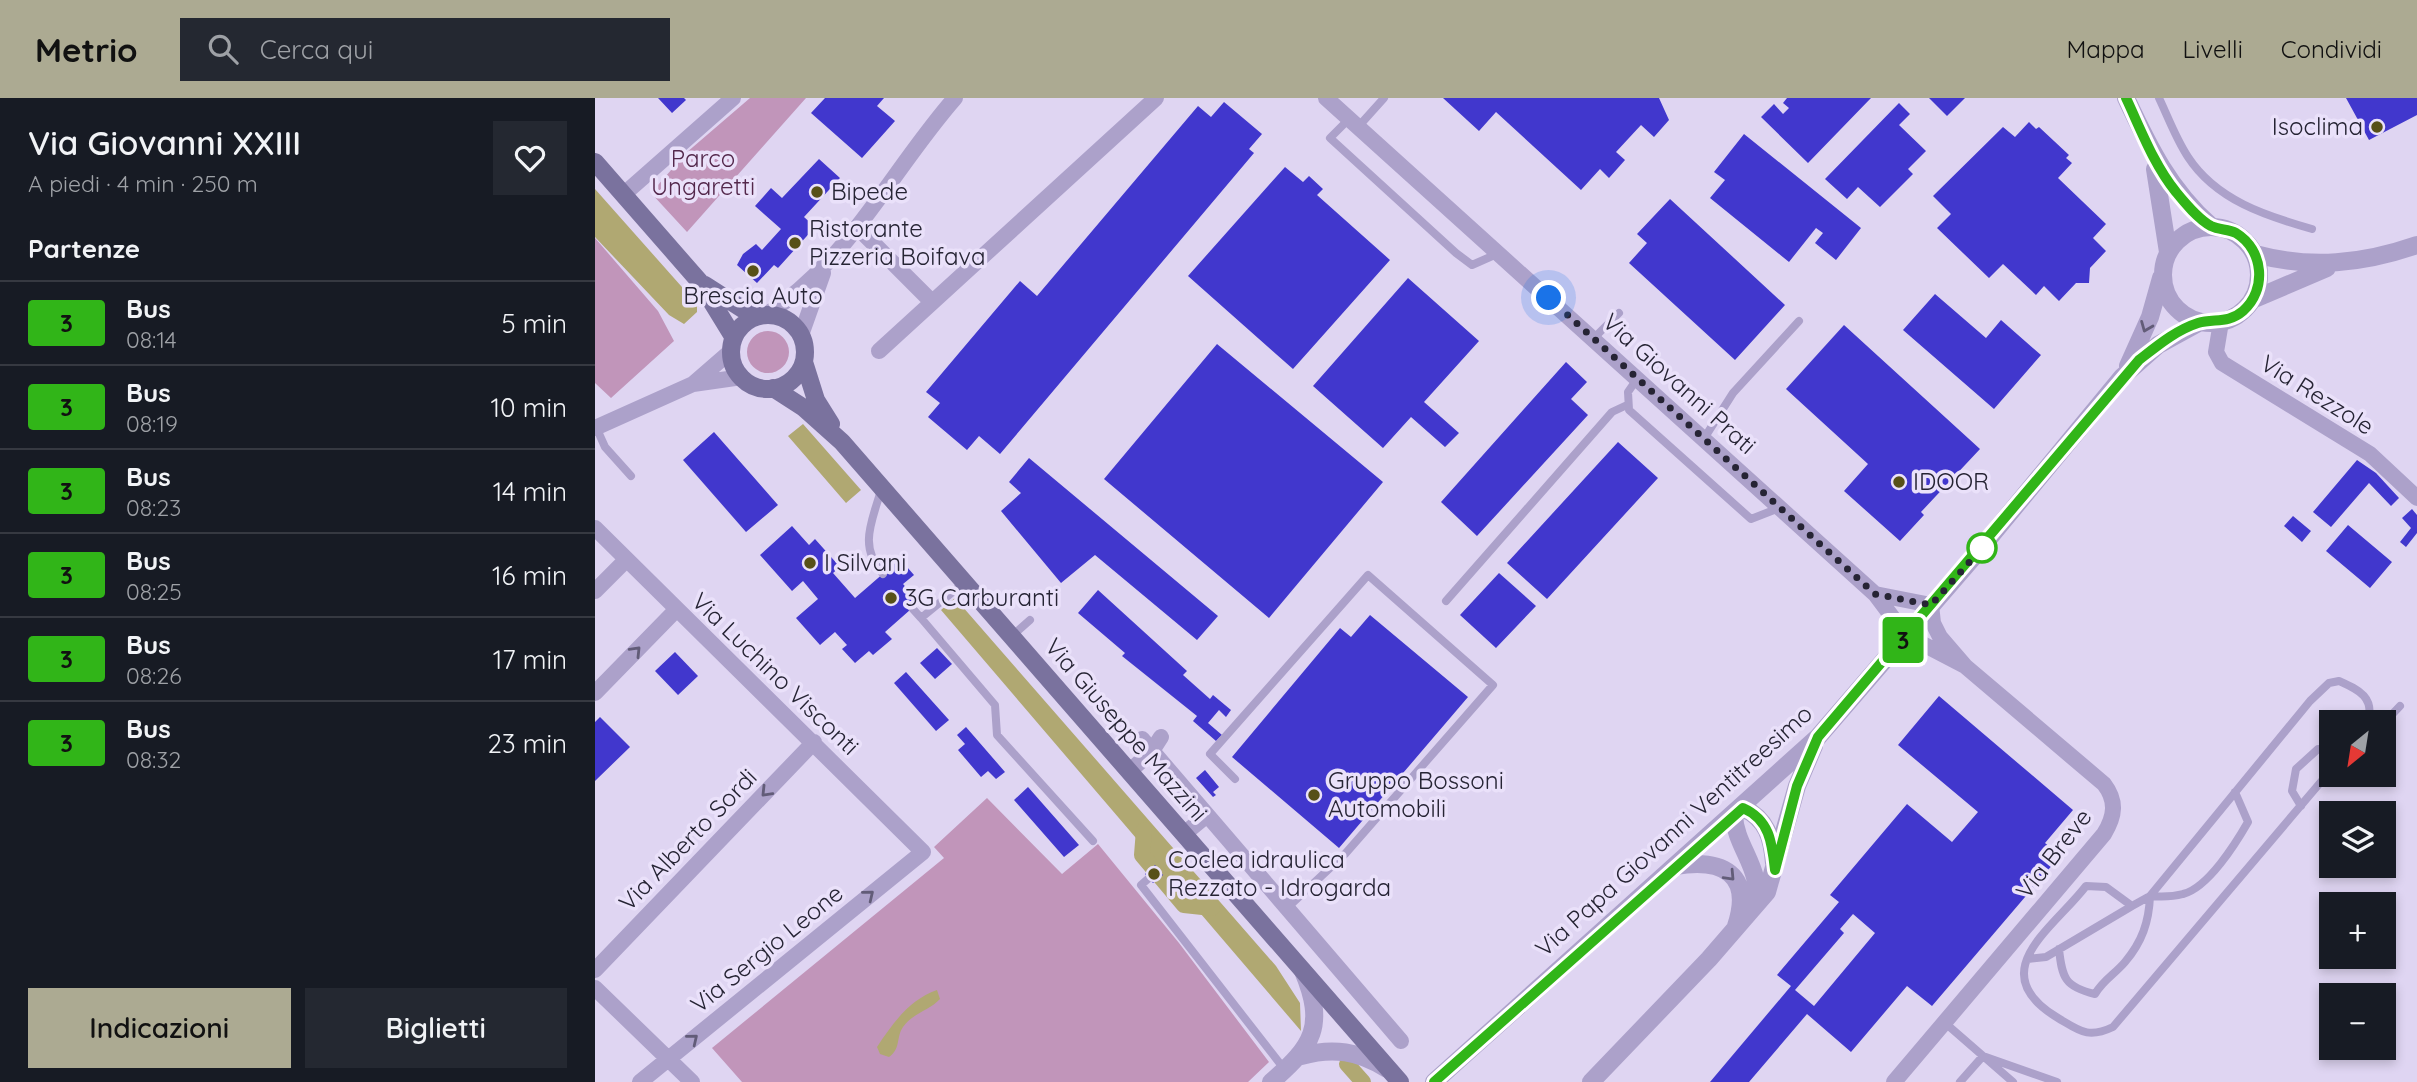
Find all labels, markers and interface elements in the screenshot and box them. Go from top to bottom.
search box [180,18,670,81]
text: Metrio [35,29,138,70]
icon: search [204,30,242,68]
text: Cerca qui [260,33,373,66]
text: Mappa [2067,34,2145,64]
text: Livelli [2183,34,2243,64]
text: Condividi [2281,34,2382,64]
place label: Isoclima [2272,111,2363,141]
marker: Isoclima [2369,119,2385,135]
button: heart [493,121,567,195]
text: Via Giovanni XXIII [28,122,301,163]
park label: Parco Ungaretti [651,143,755,201]
text: A piedi · 4 min · 250 m [28,169,258,198]
place label: Bipede [831,176,908,206]
marker: Bipede [809,184,825,200]
place label: Ristorante Pizzeria Boifava [809,213,986,271]
text: Partenze [28,232,140,265]
marker: Ristorante Pizzeria Boifava [787,235,803,251]
marker: Brescia Auto [745,263,761,279]
place label: Brescia Auto [683,280,823,310]
your location [1531,280,1566,315]
text: Bus [126,292,171,325]
text: 5 min [501,307,567,340]
street label: Via Giovanni Prati [1597,307,1763,460]
text: 3 [60,308,73,338]
one-way arrow [2140,321,2154,333]
text: 08:14 [126,325,177,354]
street label: Via Rezzole [2255,348,2380,441]
text: Bus [126,376,171,409]
text: 10 min [491,391,567,424]
text: 3 [60,392,73,422]
text: 08:19 [126,409,178,438]
text: Bus [126,460,171,493]
place label: IDOOR [1913,466,1989,496]
marker: IDOOR [1891,474,1907,490]
text: 14 min [493,475,567,508]
text: 3 [60,476,73,506]
text: 08:23 [126,493,181,522]
unlabelled marker [1967,533,1997,563]
text: Bus [126,544,171,577]
place label: I Silvani [824,547,906,577]
marker: I Silvani [802,555,818,571]
text: 16 min [492,559,567,592]
text: 3 [60,560,73,590]
text: 08:25 [126,577,182,606]
place label: 3G Carburanti [905,582,1059,612]
street label: Via Luchino Visconti [686,586,866,761]
marker: 3G Carburanti [883,590,899,606]
line badge: 3 [1880,617,1926,663]
text: 3 [1897,625,1909,655]
text: Bus [126,628,171,661]
street label: Via Giuseppe Mazzini [1039,631,1215,827]
text: 17 min [493,643,567,676]
text: 3 [60,644,73,674]
one-way arrow [627,647,640,660]
text: 08:26 [126,661,182,690]
street label: Via Papa Giovanni Ventitreesimo [1529,698,1818,963]
north arrow [2319,710,2396,788]
map controls [2319,710,2396,1060]
text: Bus [126,712,171,745]
text: 23 min [488,727,567,760]
text: 3 [60,728,73,758]
text: 08:32 [126,745,181,774]
street label: Via Alberto Sordi [612,762,763,917]
place label: Gruppo Bossoni Automobili [1328,765,1504,823]
one-way arrow [762,783,775,796]
marker: Gruppo Bossoni Automobili [1306,787,1322,803]
button: layers [2319,801,2396,878]
street label: Via Breve [2009,802,2098,904]
place label: Coclea idraulica Rezzato - Idrogarda [1168,844,1391,902]
marker: Coclea idraulica Rezzato - Idrogarda [1146,866,1162,882]
one-way arrow [1722,868,1734,881]
street label: Via Sergio Leone [684,878,849,1019]
one-way arrow [862,891,874,904]
button: + [2319,892,2396,969]
button: − [2319,983,2396,1060]
button: Indicazioni [28,988,291,1068]
button: Biglietti [305,988,567,1068]
one-way arrow [685,1034,697,1047]

